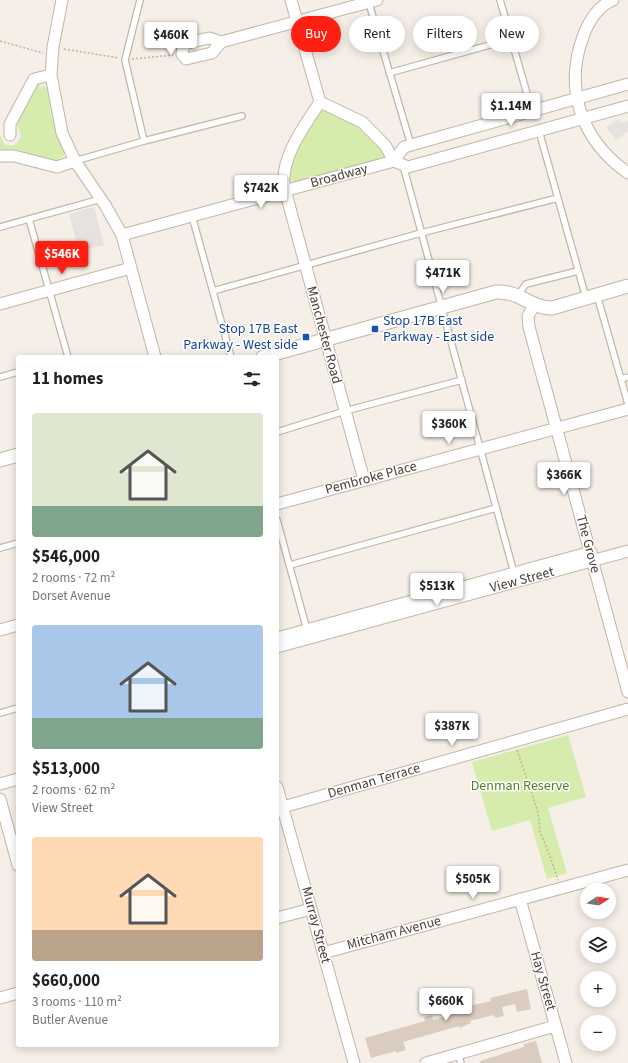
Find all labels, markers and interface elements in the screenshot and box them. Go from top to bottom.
chip: Buy [291,16,341,52]
chip: Rent [349,16,405,52]
chip: Filters [413,16,477,52]
chip: New [485,16,539,52]
pin: $460K [143,22,199,56]
text: $460K [153,26,189,44]
pin: $1.14M [478,93,544,127]
text: $1.14M [490,97,532,115]
street label: Broadway [308,159,370,193]
pin: $742K [233,175,289,209]
text: $742K [243,179,279,197]
pin: $546K [34,241,90,275]
text: $546K [44,245,80,263]
pin: $471K [415,260,471,294]
text: $471K [425,264,461,282]
street label: Manchester Road [301,284,347,386]
place label: Stop 17B East Parkway - East side [383,311,494,347]
place label: Stop 17B East Parkway - West side [183,319,298,355]
marker: Stop 17B East Parkway - East side [370,324,380,334]
marker: Stop 17B East Parkway - West side [301,332,311,342]
text: 11 homes [32,367,103,391]
icon: filters [241,368,263,390]
pin: $360K [421,411,477,445]
text: $360K [431,415,467,433]
icon: home [112,439,184,511]
street label: Pembroke Place [323,456,419,500]
pin: $366K [536,462,592,496]
text: $366K [546,466,582,484]
street label: The Grove [571,513,605,575]
text: $546,000 [32,545,100,569]
street label: View Street [488,562,557,598]
text: 2 rooms · 72 m² [32,569,115,587]
pin: $513K [409,573,465,607]
text: $513K [419,577,455,595]
text: Dorset Avenue [32,587,110,605]
icon: home [112,651,184,723]
pin: $387K [424,713,480,747]
text: $387K [434,717,470,735]
text: $513,000 [32,757,100,781]
street label: Denman Terrace [325,758,423,804]
park label: Denman Reserve [471,776,569,796]
text: 2 rooms · 62 m² [32,781,115,799]
text: View Street [32,799,93,817]
icon: home [112,863,184,935]
pin: $505K [445,866,501,900]
text: $505K [455,870,491,888]
north arrow [580,883,616,919]
map controls [580,883,616,1051]
street label: Murray Street [296,884,336,966]
street label: Mitcham Avenue [345,911,443,955]
button: layers [580,927,616,963]
street label: Hay Street [525,949,561,1013]
text: $660,000 [32,969,100,993]
button: + [580,971,616,1007]
pin: $660K [418,988,474,1022]
text: $660K [428,992,464,1010]
text: 3 rooms · 110 m² [32,993,122,1011]
text: Butler Avenue [32,1011,108,1029]
button: − [580,1015,616,1051]

